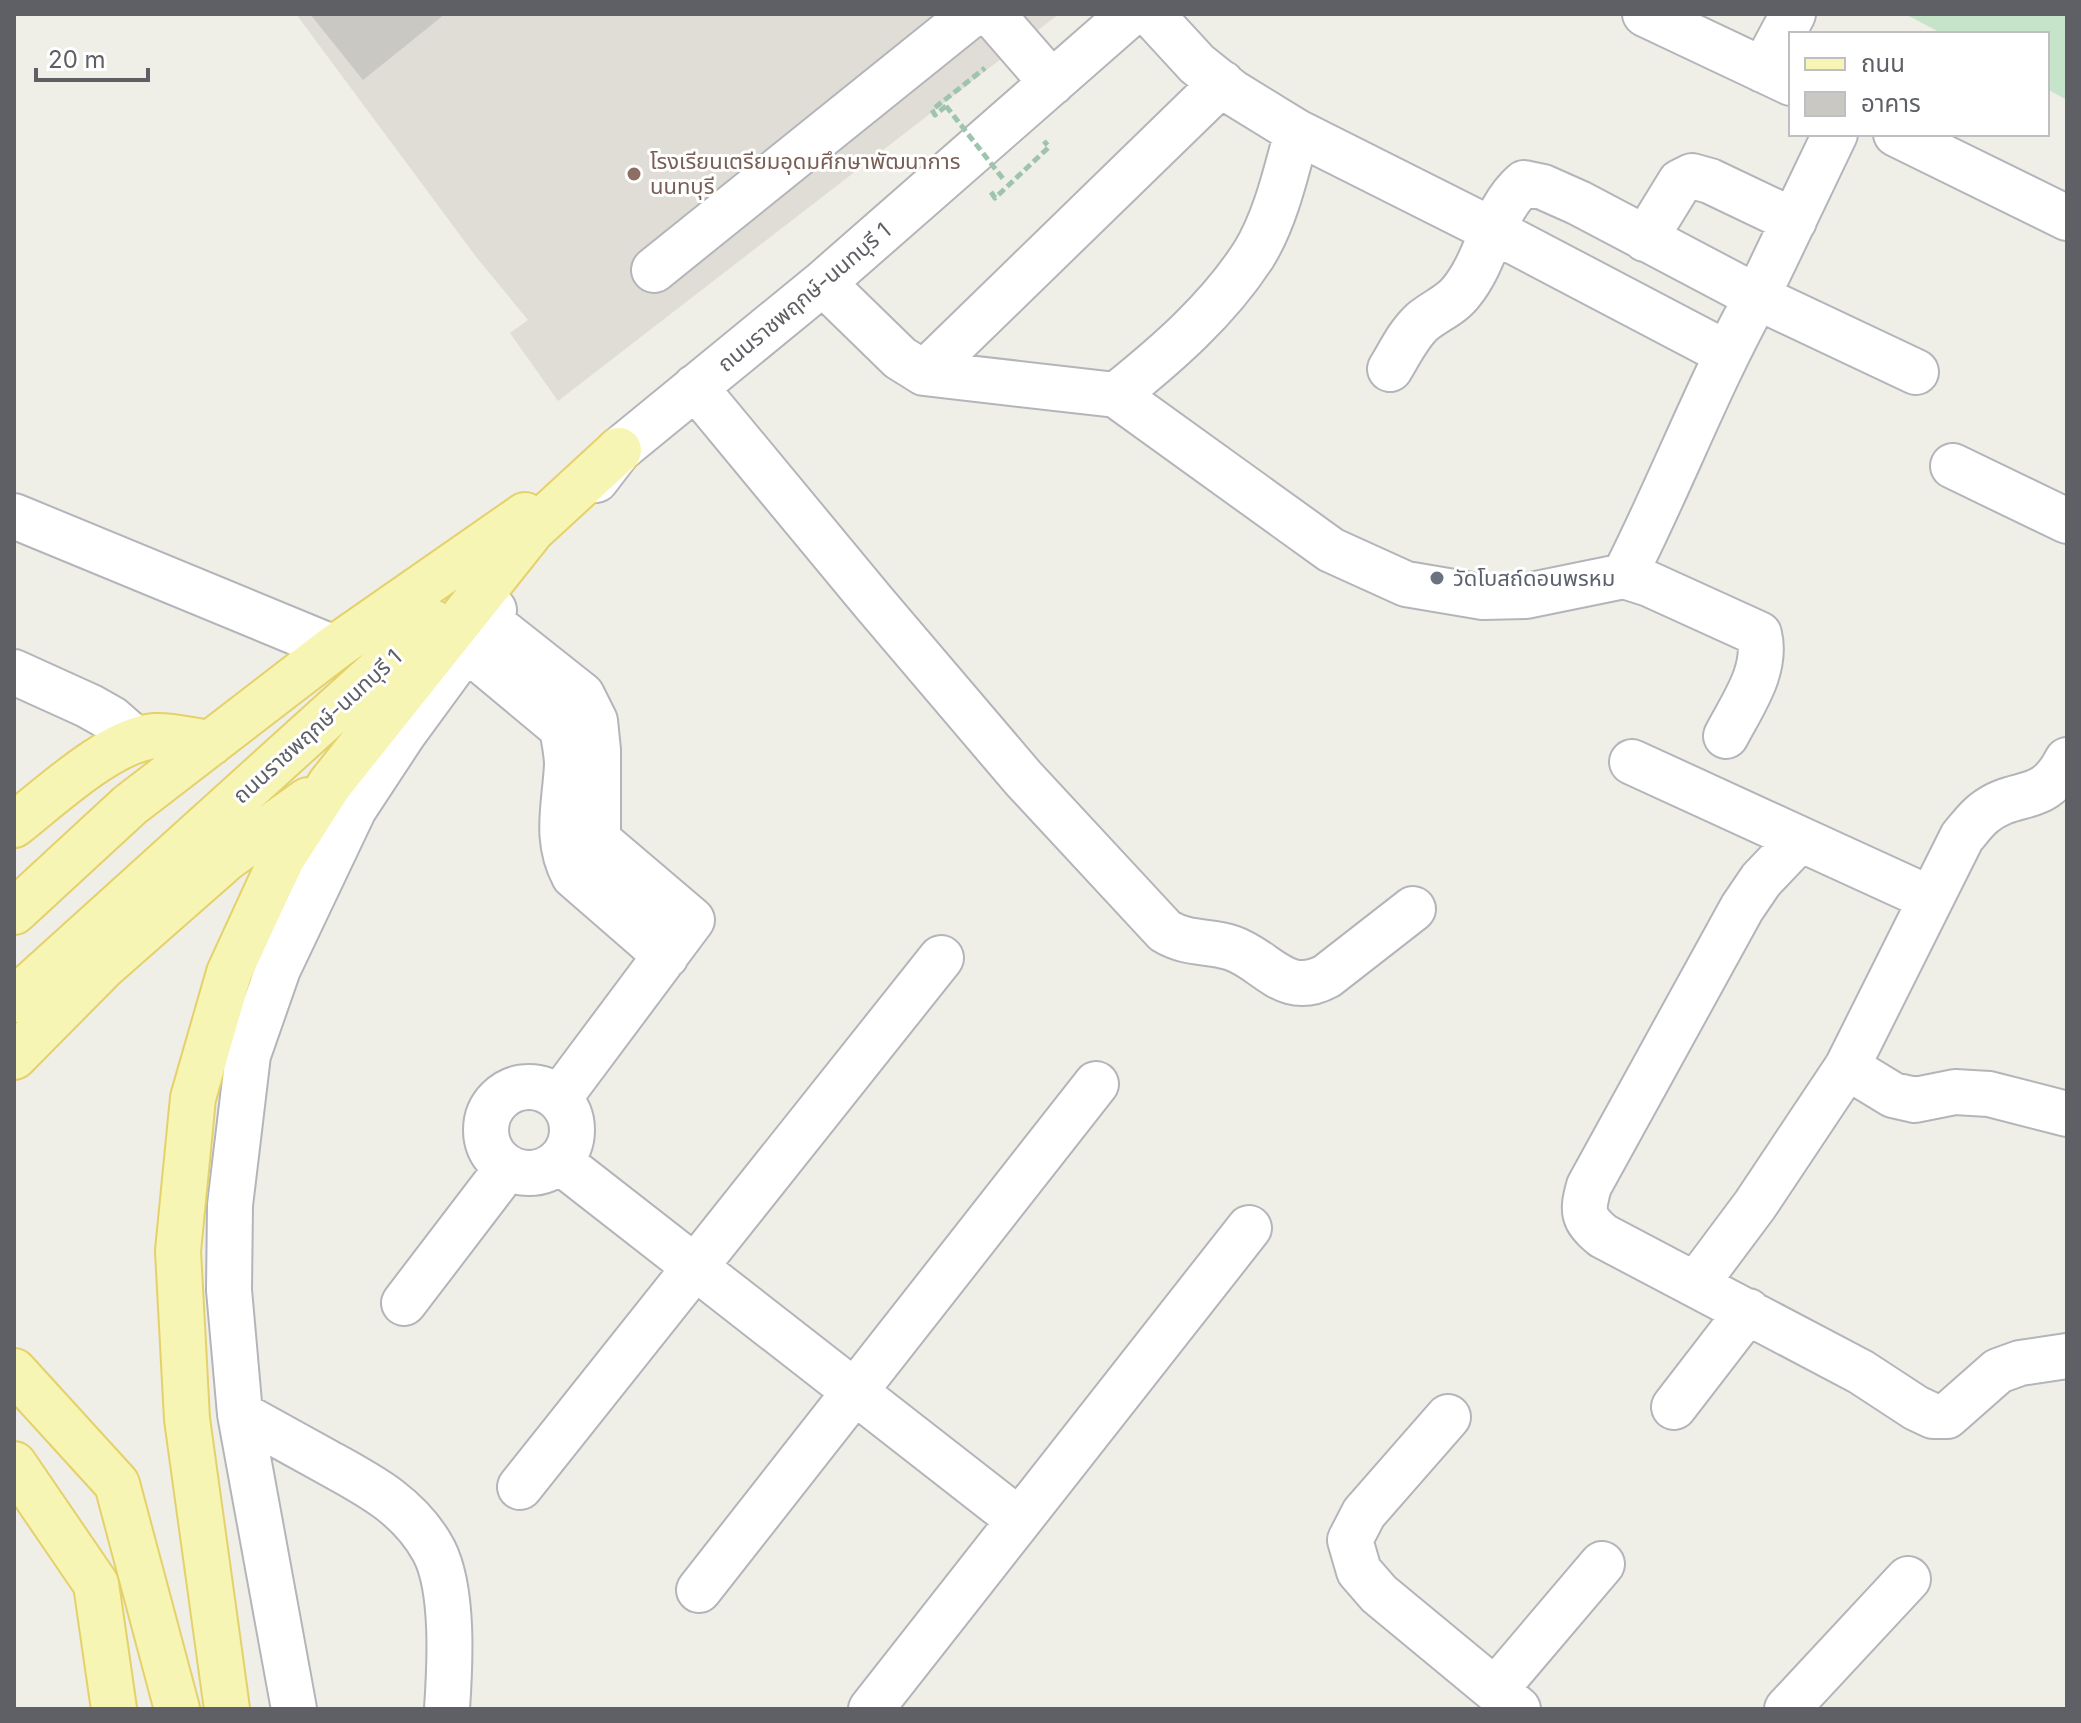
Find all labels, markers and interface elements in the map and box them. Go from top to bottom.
scale bar [36,32,148,82]
legend [1789,32,2049,136]
text: 20 m [48,45,106,74]
text: ถนน [1861,49,1905,78]
text: อาคาร [1861,89,1921,118]
place label: โรงเรียนเตรียมอุดมศึกษาพัฒนาการ นนทบุรี [650,148,960,200]
marker: โรงเรียนเตรียมอุดมศึกษาพัฒนาการ นนทบุรี [625,165,643,183]
street label: ถนนราชพฤกษ์-นนทบุรี 1 [712,217,896,378]
place label: วัดโบสถ์ดอนพรหม [1453,565,1615,591]
marker: วัดโบสถ์ดอนพรหม [1428,569,1446,587]
street label: ถนนราชพฤกษ์-นนทบุรี 1 [228,644,407,809]

